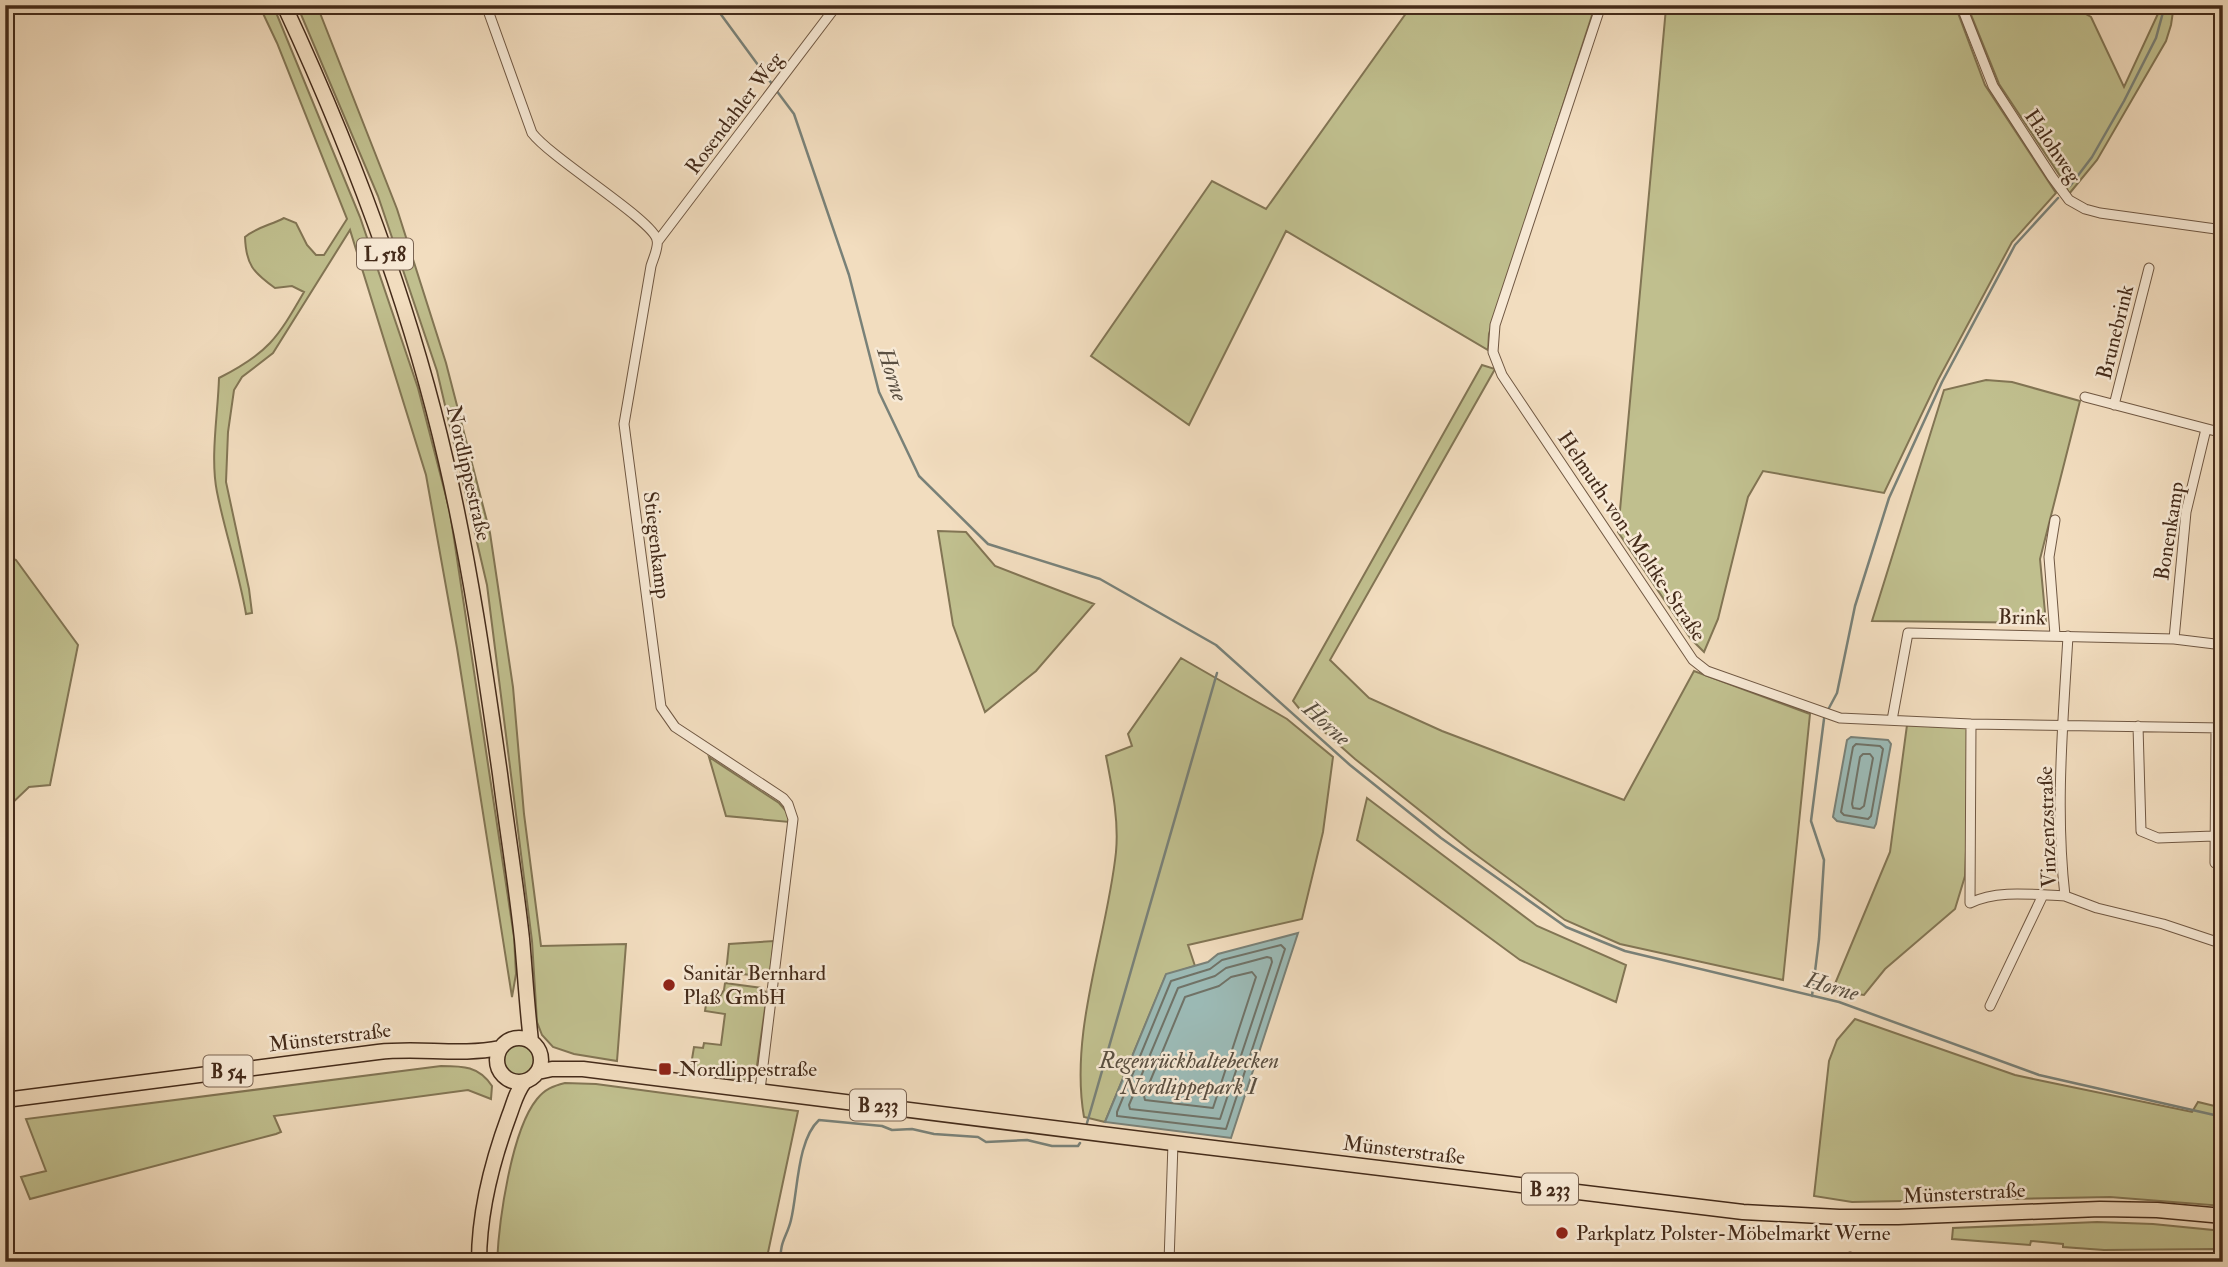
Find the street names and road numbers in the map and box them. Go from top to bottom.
street label: Rosendahler Weg [680,46,790,180]
street label: Halohweg [2018,104,2088,189]
road number: L 518 [357,238,413,270]
street label: Brunebrink [2091,282,2140,382]
street label: Nordlippestraße [440,403,497,544]
street label: Helmuth-von-Moltke-Straße [1551,426,1712,647]
street label: Bonenkamp [2148,480,2191,582]
street label: Stiegenkamp [637,490,676,600]
street label: Brink [1998,604,2046,631]
street label: Vinzenzstraße [2032,765,2063,888]
street label: Münsterstraße [267,1017,393,1058]
road number: B 54 [204,1056,252,1086]
road number: B 233 [850,1090,906,1120]
street label: Münsterstraße [1341,1130,1467,1171]
road number: B 233 [1522,1174,1578,1204]
street label: Münsterstraße [1902,1177,2026,1210]

